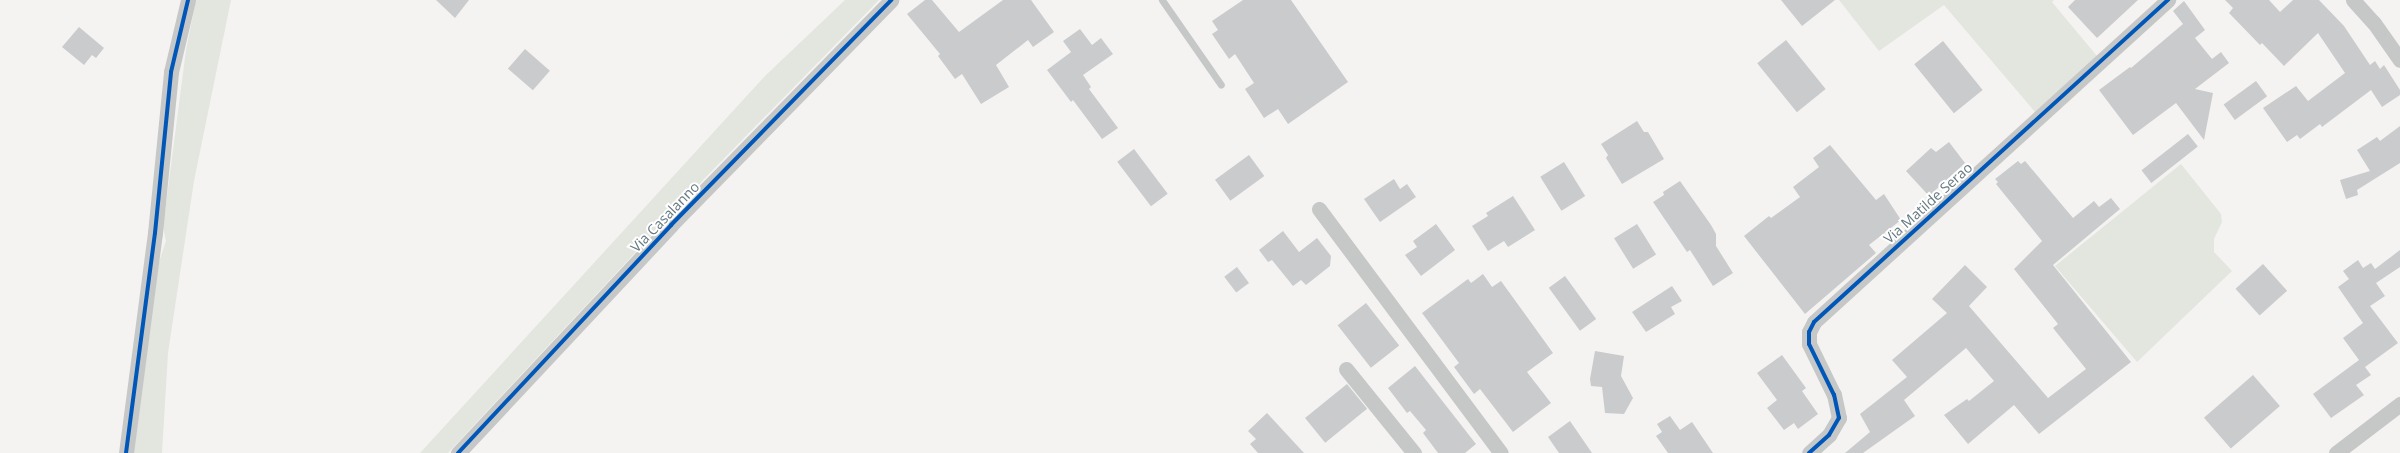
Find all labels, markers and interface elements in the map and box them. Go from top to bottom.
street label: Via Matilde Serao [1880,159,1976,247]
street label: Via Casalanno [627,178,703,256]

